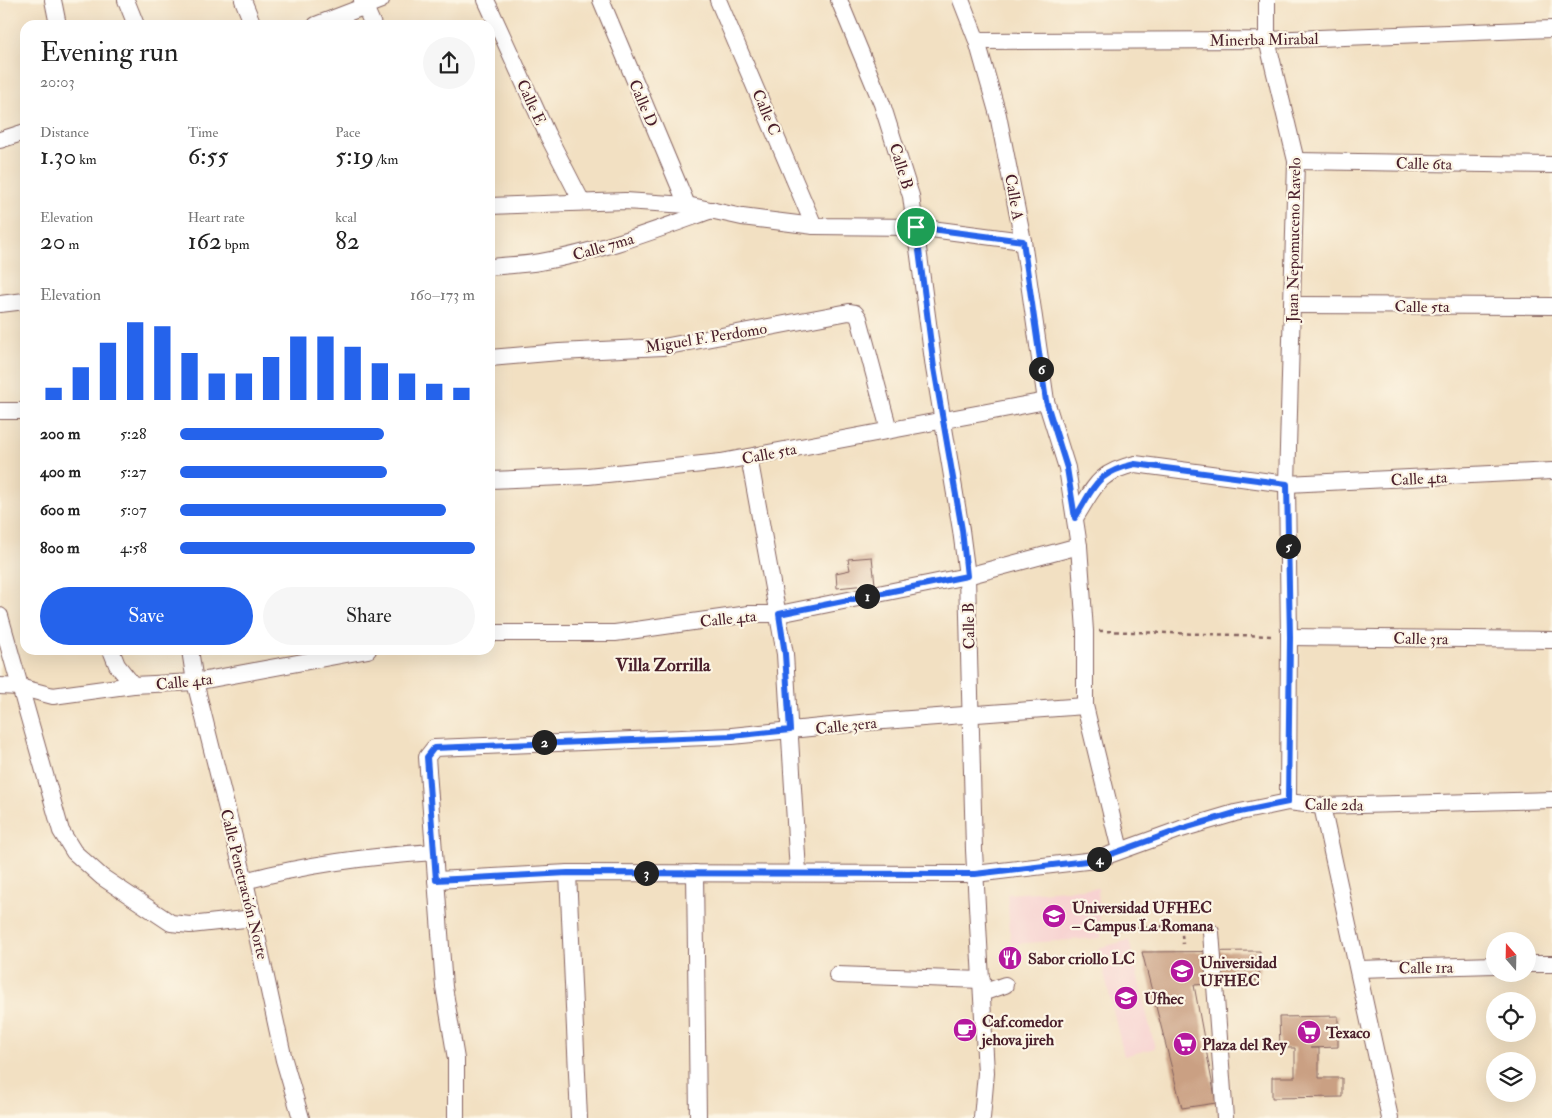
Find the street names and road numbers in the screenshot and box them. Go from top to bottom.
street label: Minerba Mirabal [1209,29,1319,51]
street label: Calle E [512,76,550,128]
street label: Calle D [624,77,662,130]
street label: Calle C [747,86,785,138]
street label: Calle B [885,141,917,192]
street label: Calle 6ta [1396,154,1453,174]
street label: Juan Nepomuceno Ravelo [1283,157,1306,324]
street label: Calle A [1000,172,1028,222]
street label: Calle 7ma [570,229,637,265]
street label: Calle 5ta [1394,297,1450,317]
street label: Miguel F. Perdomo [644,318,769,357]
street label: Calle 5ta [740,439,799,469]
street label: Calle 4ta [1390,468,1448,490]
street label: Calle B [959,602,979,650]
street label: Calle 4ta [699,606,758,632]
street label: Calle 3ra [1393,629,1449,649]
street label: Calle 4ta [155,669,214,695]
street label: Calle 3era [814,713,878,739]
street label: Calle 2da [1304,794,1364,816]
street label: Calle Penetración Norte [216,807,272,962]
street label: Calle 1ra [1399,958,1454,978]

